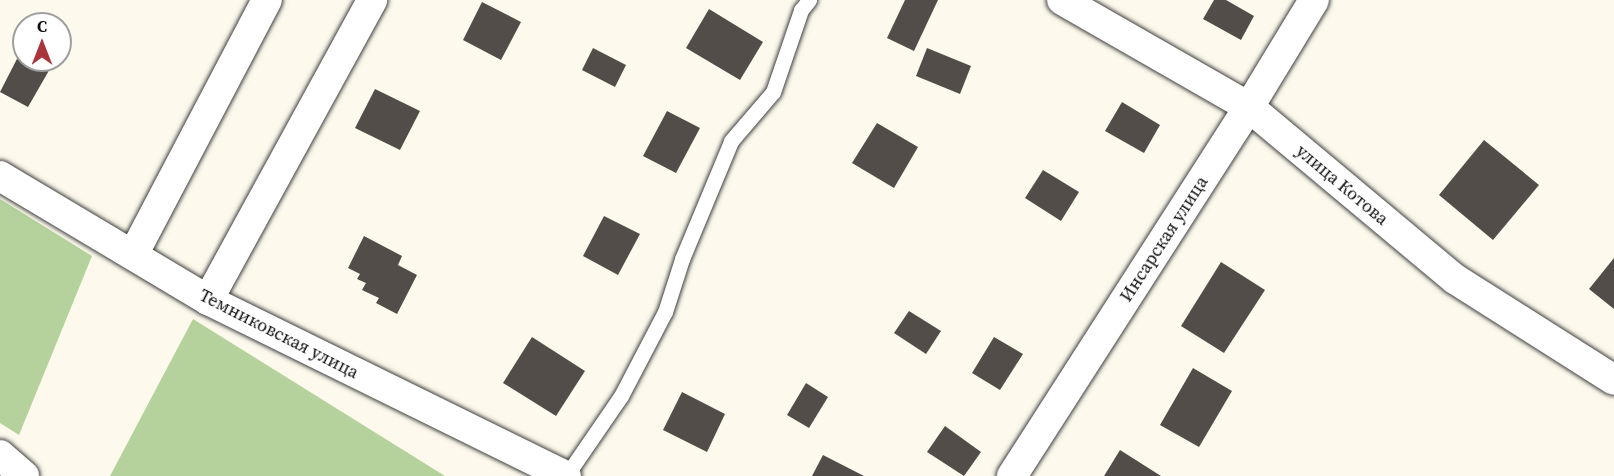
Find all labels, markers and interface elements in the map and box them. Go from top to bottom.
north arrow [12,12,72,72]
text: С [37,15,47,37]
street label: улица Котова [1291,140,1393,230]
street label: Инсарская улица [1115,172,1213,306]
street label: Темниковская улица [196,284,362,384]

